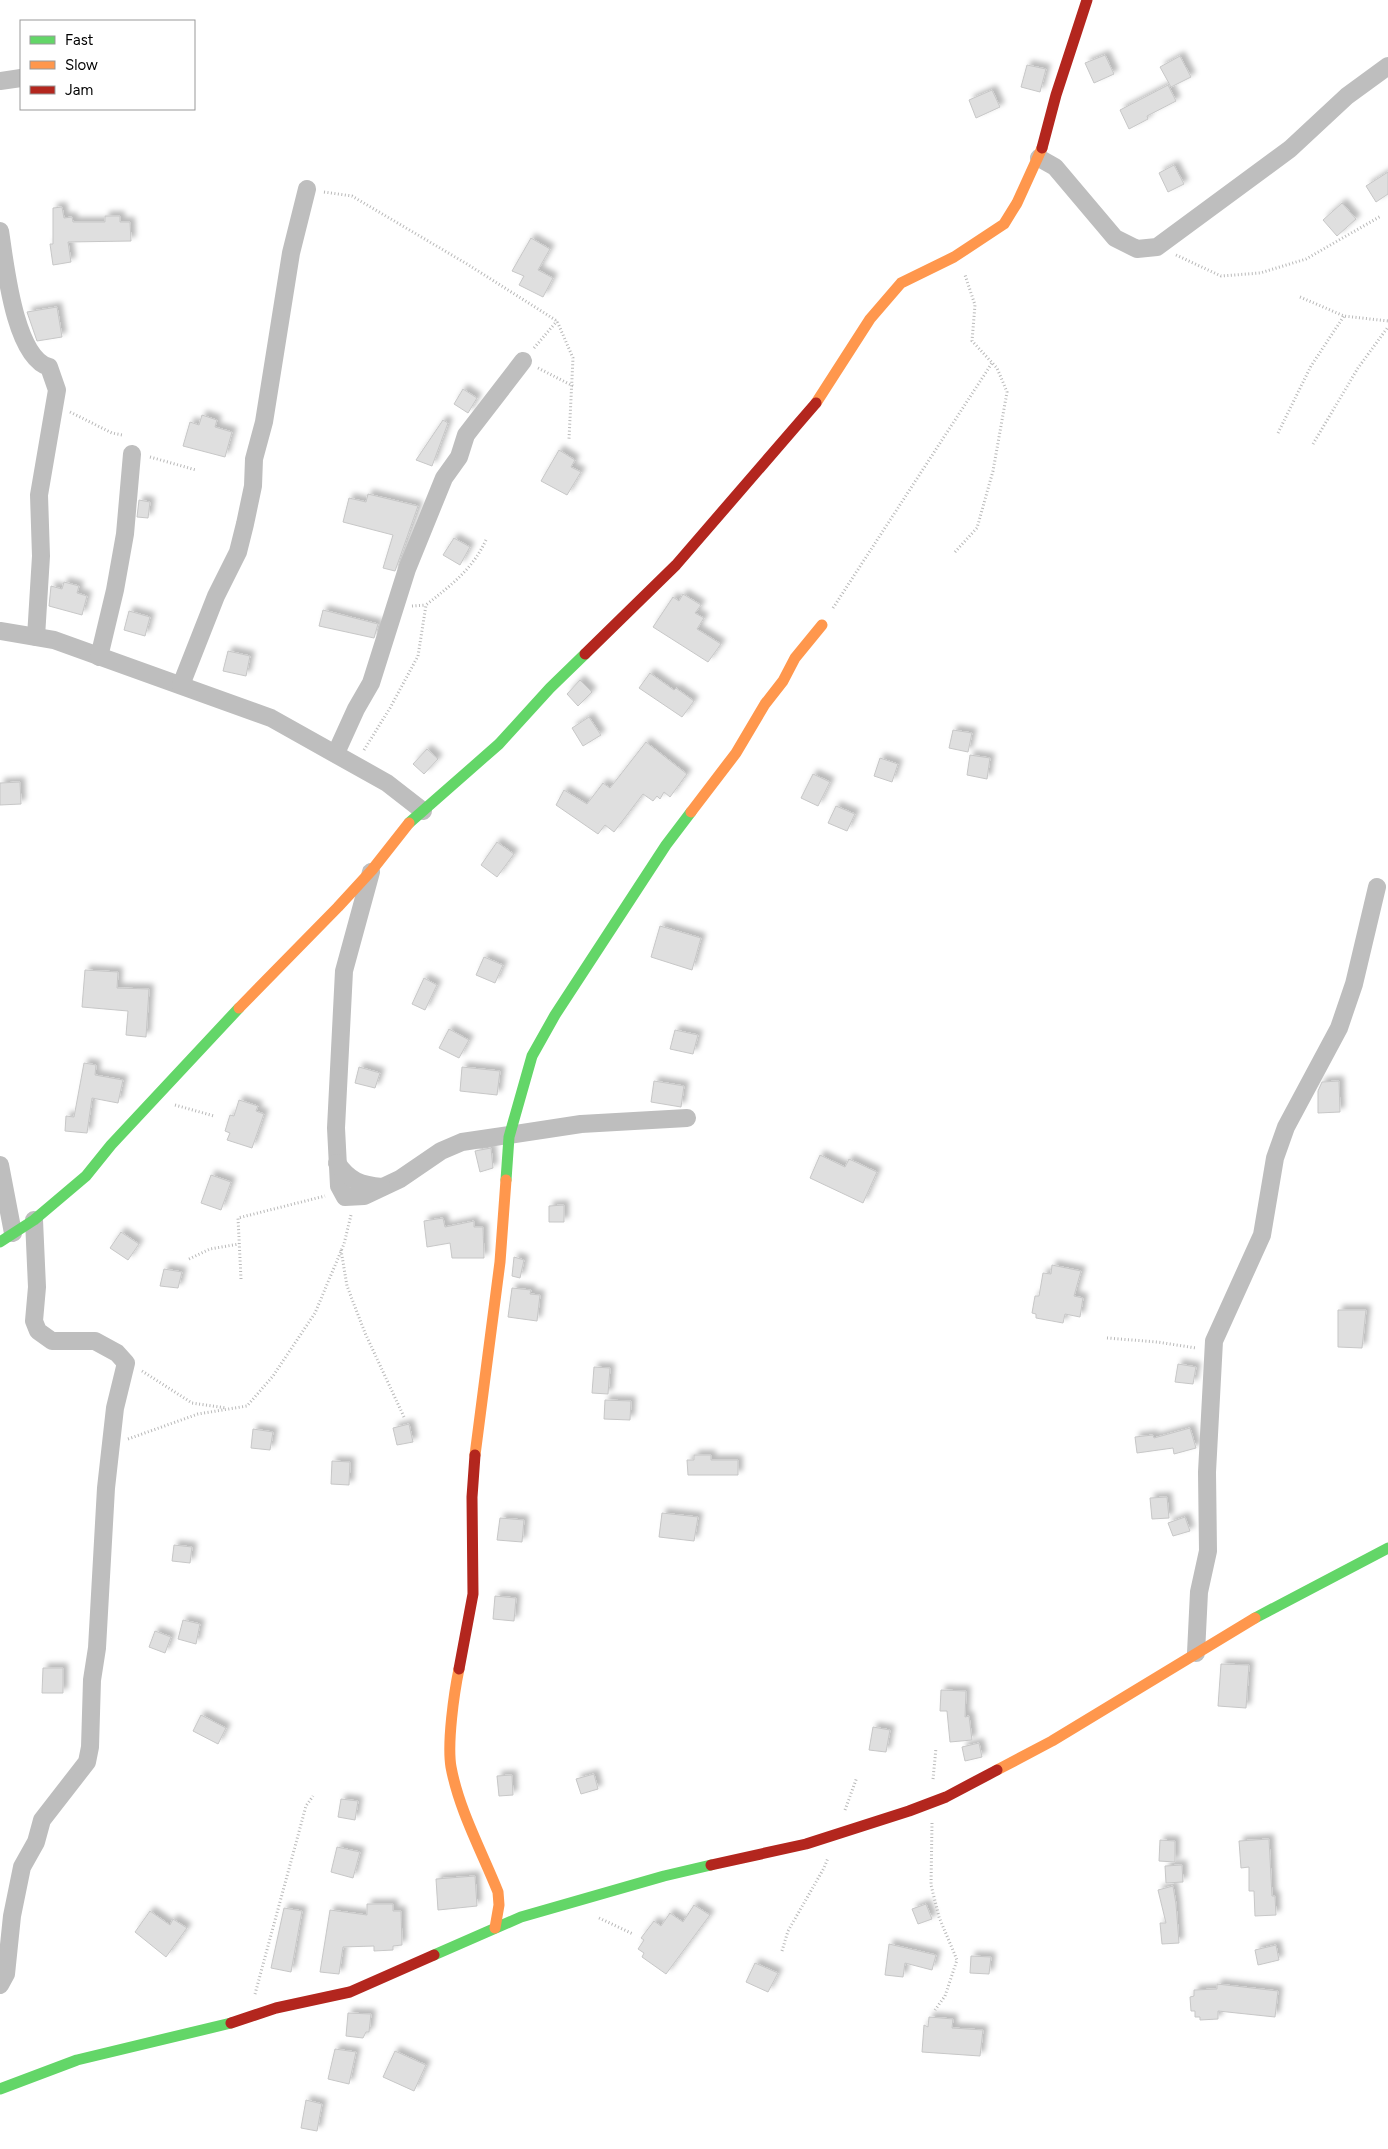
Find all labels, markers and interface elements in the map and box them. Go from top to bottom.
legend [20,20,195,110]
text: Fast [65,31,94,49]
text: Slow [65,56,98,74]
text: Jam [65,81,93,99]

